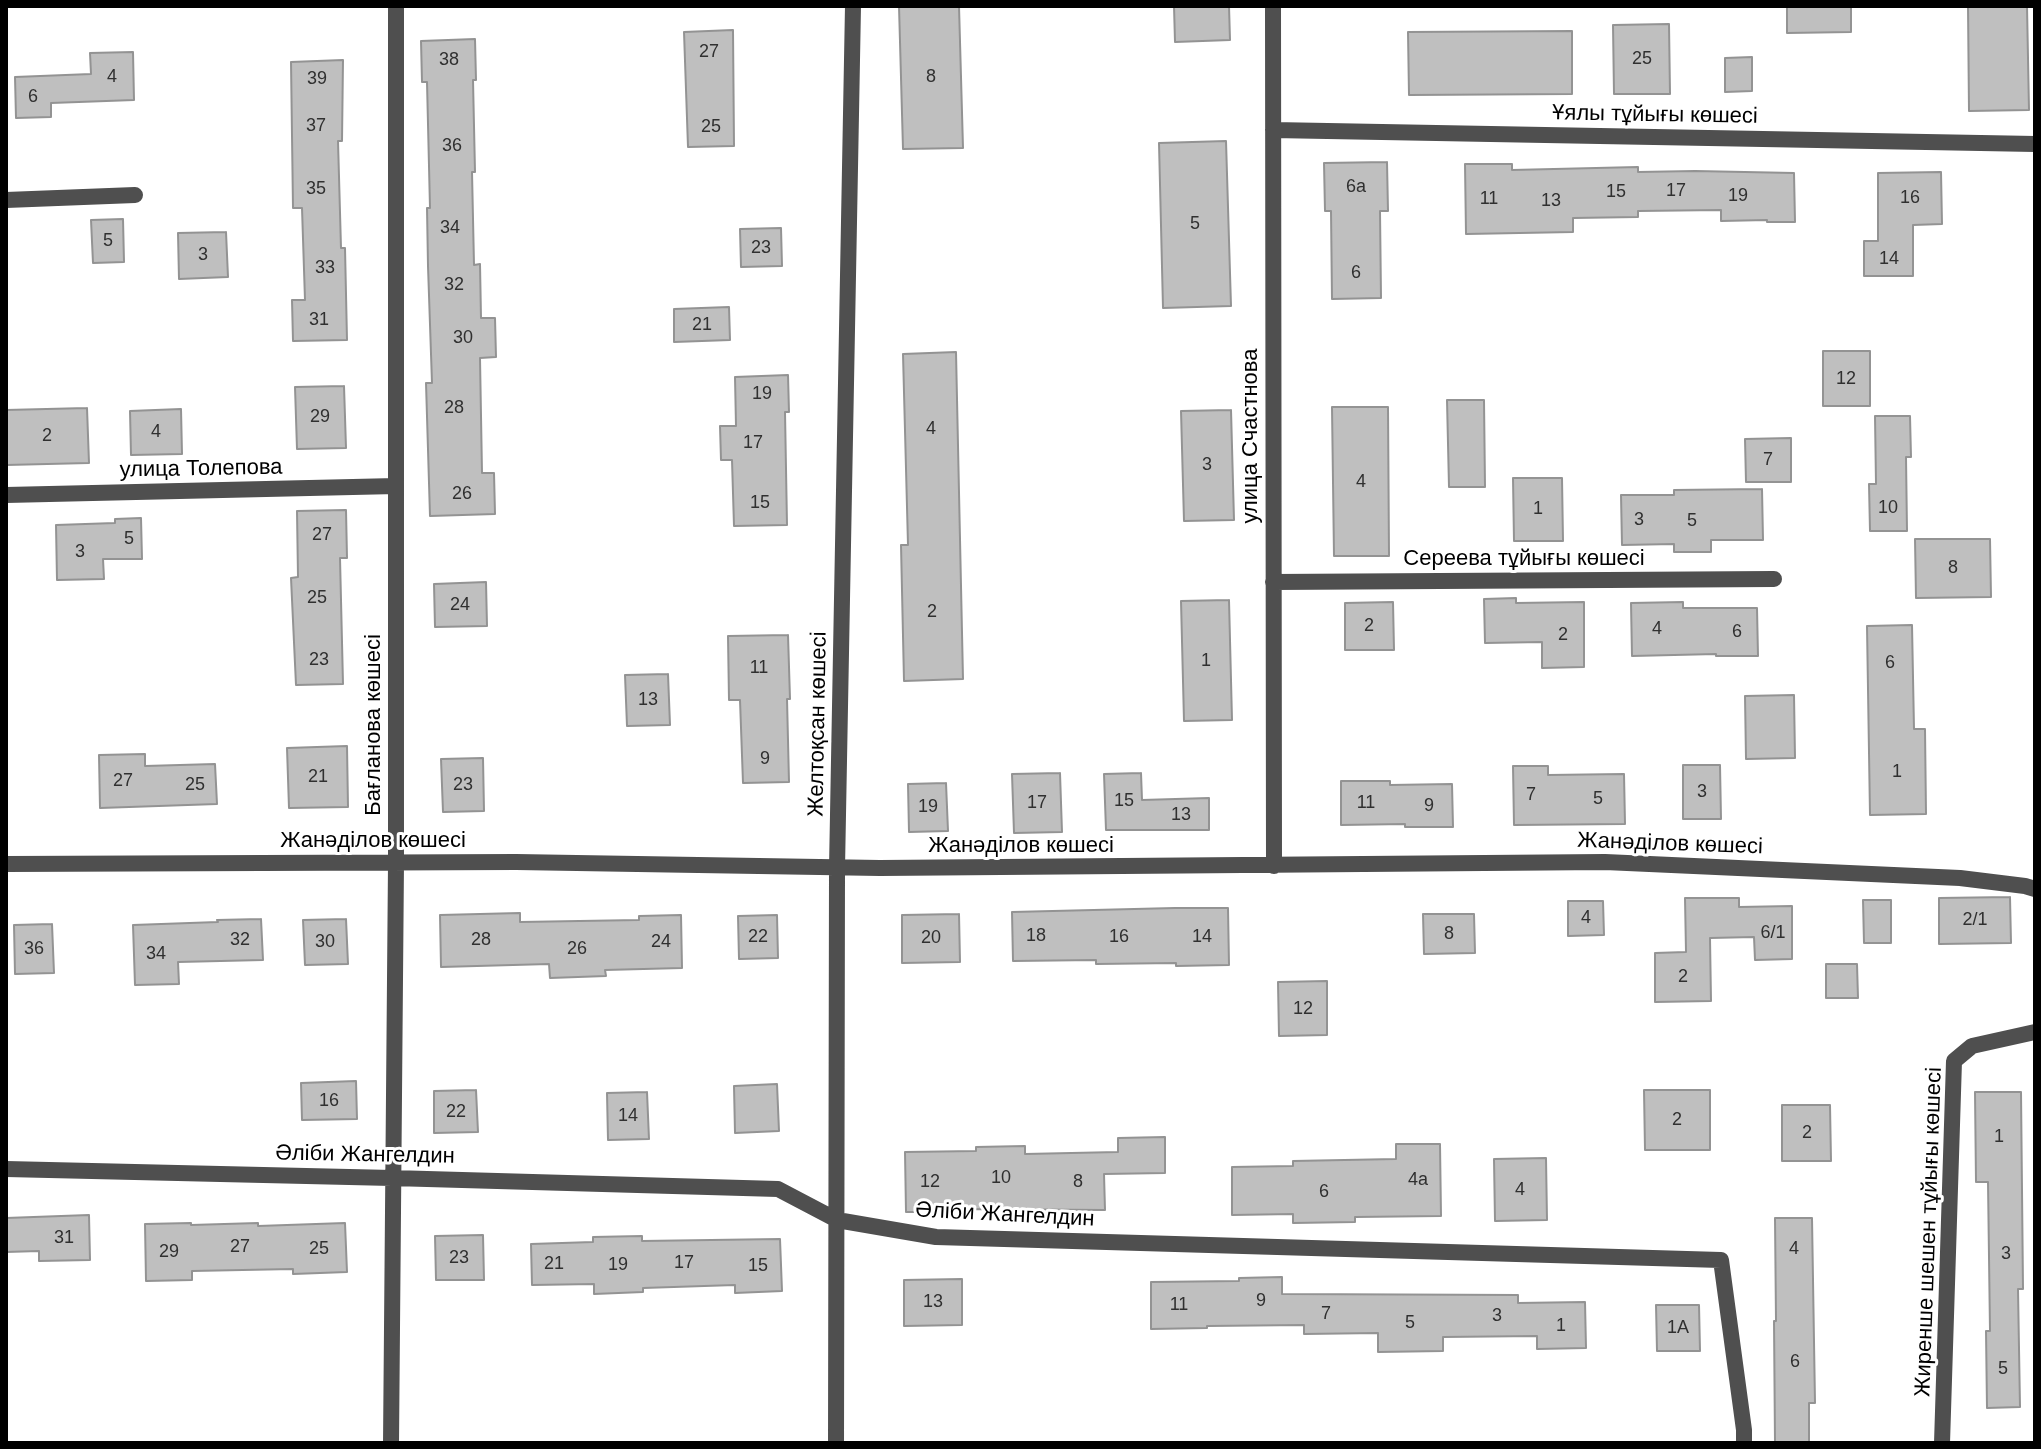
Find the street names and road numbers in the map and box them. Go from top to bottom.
street label: Ұялы тұйығы көшесі [1552,100,1758,130]
street label: улица Счастнова [1238,348,1264,524]
street label: улица Толепова [119,454,283,484]
street label: Сереева тұйығы көшесі [1403,546,1645,572]
street label: Желтоқсан көшесі [803,631,833,817]
street label: Бағланова көшесі [361,634,387,816]
street label: Жанәділов көшесі [280,828,466,854]
street label: Жанәділов көшесі [1577,828,1763,860]
street label: Жанәділов көшесі [928,833,1114,859]
street label: Жиренше шешен тұйығы көшесі [1910,1067,1948,1397]
street label: Әліби Жангелдин [275,1140,455,1170]
street label: Әліби Жангелдин [915,1197,1095,1233]

